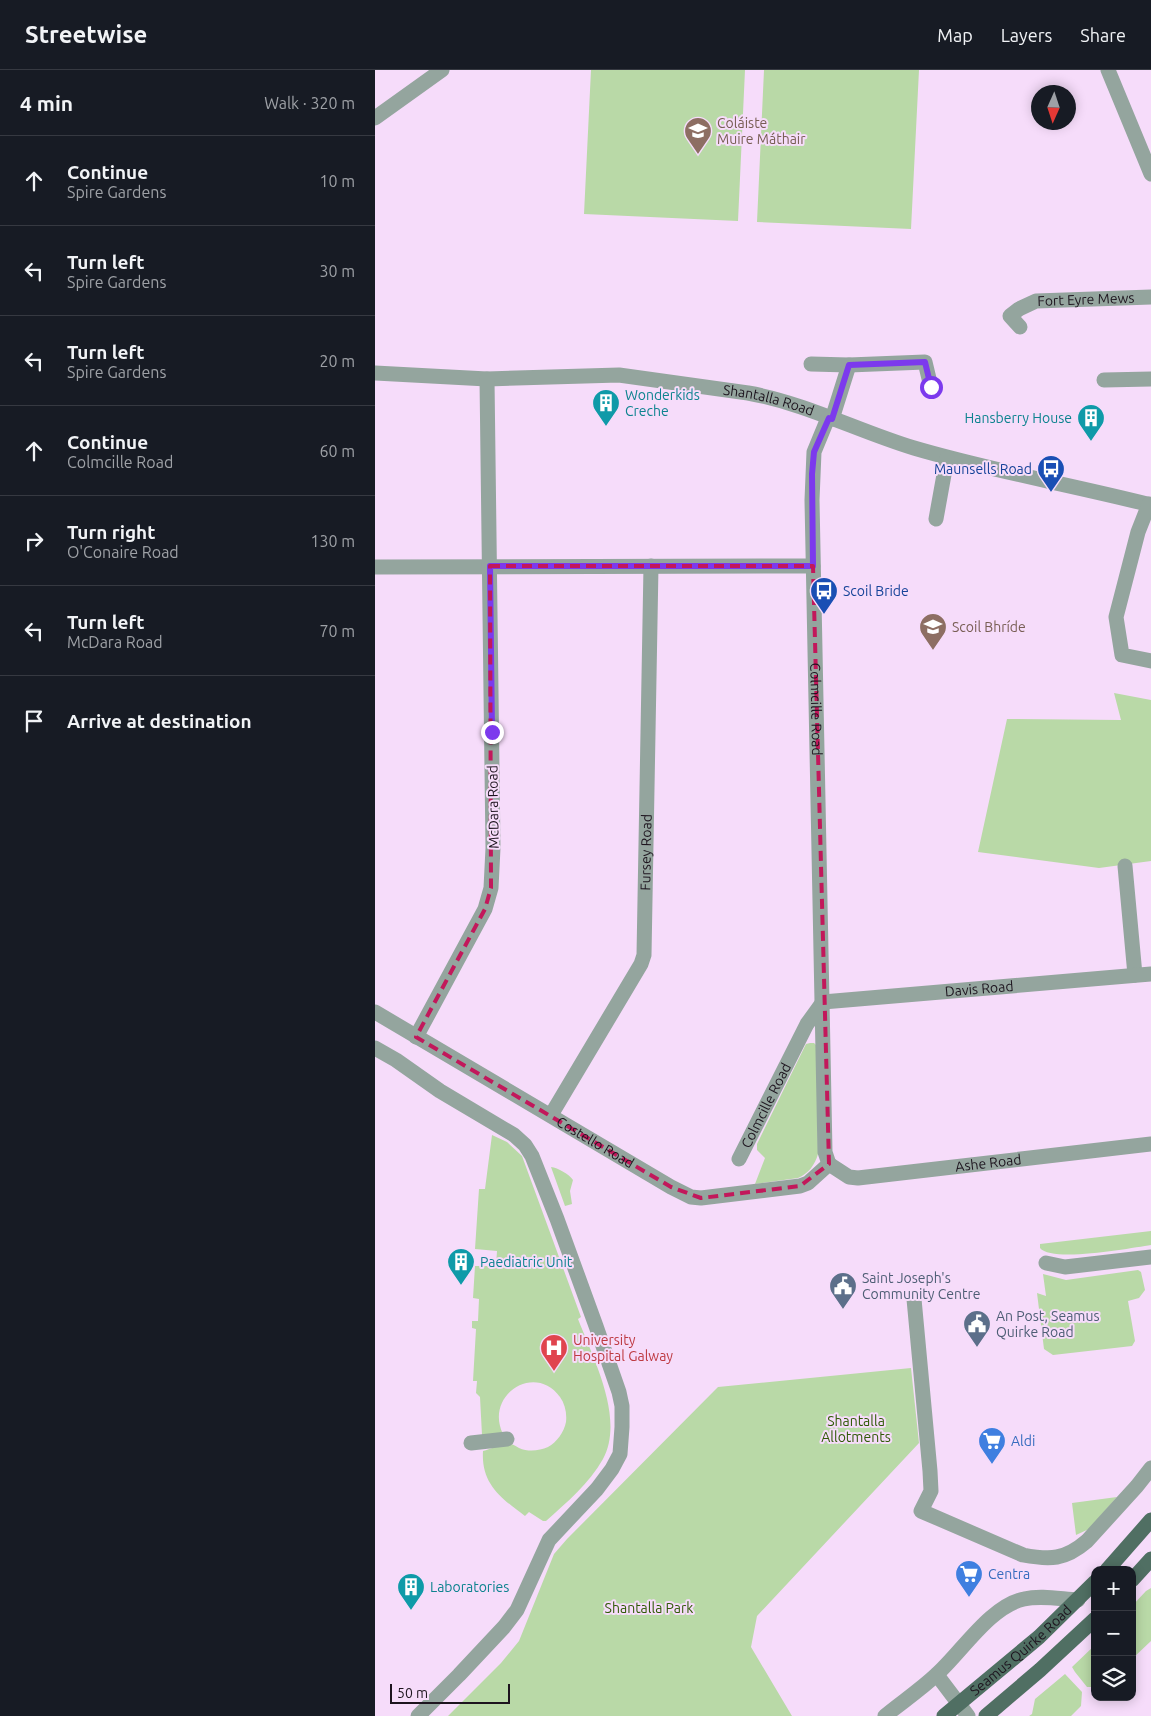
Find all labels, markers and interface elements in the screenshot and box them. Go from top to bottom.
text: Streetwise [25,21,147,48]
text: Map [937,25,973,45]
text: Layers [1001,25,1052,45]
text: Share [1080,25,1126,45]
north arrow [1031,85,1076,130]
text: 4 min [20,91,73,115]
text: Walk · 320 m [264,94,355,112]
place label: Coláiste Muire Máthair [717,115,806,147]
school or university icon: Coláiste Muire Máthair [683,116,713,155]
text: Continue [67,161,148,183]
icon: ahead [20,167,48,195]
text: 10 m [319,172,355,190]
text: Spire Gardens [67,183,166,201]
text: Turn left [67,251,145,273]
icon: left [20,257,48,285]
text: 30 m [319,262,355,280]
text: Spire Gardens [67,273,166,291]
street label: Fort Eyre Mews [1037,290,1135,309]
text: Turn left [67,341,145,363]
icon: left [20,347,48,375]
text: 20 m [319,352,355,370]
text: Spire Gardens [67,363,166,381]
route start [920,376,943,399]
street label: Shantalla Road [722,382,816,419]
place label: Wonderkids Creche [625,387,700,419]
building icon: Wonderkids Creche [591,388,621,427]
building icon: Hansberry House [1076,403,1106,442]
place label: Hansberry House [964,410,1072,426]
text: Continue [67,431,148,453]
icon: ahead [20,437,48,465]
text: 60 m [319,442,355,460]
text: Colmcille Road [67,453,173,471]
bus stop icon: Maunsells Road [1036,454,1066,493]
place label: Maunsells Road [934,461,1032,477]
text: Turn right [67,521,155,543]
icon: right [20,527,48,555]
text: 130 m [310,532,355,550]
text: O'Conaire Road [67,543,179,561]
bus stop icon: Scoil Bride [809,576,839,615]
place label: Scoil Bride [843,583,909,599]
text: Turn left [67,611,145,633]
school or university icon: Scoil Bhríde [918,612,948,651]
icon: left [20,617,48,645]
place label: Scoil Bhríde [952,619,1026,635]
text: 70 m [319,622,355,640]
text: McDara Road [67,633,163,651]
street label: Colmcille Road [807,662,825,756]
icon: arrive [20,707,48,735]
text: Arrive at destination [67,710,252,732]
route end [481,721,504,744]
street label: McDara Road [484,765,502,849]
street label: Fursey Road [637,814,655,891]
street label: Davis Road [944,978,1014,1000]
street label: Colmcille Road [738,1060,794,1151]
street label: Costello Road [554,1113,637,1171]
street label: Ashe Road [954,1151,1022,1175]
building icon: Paediatric Unit [446,1247,476,1286]
place label: Paediatric Unit [480,1254,573,1270]
place label: Saint Joseph's Community Centre [862,1270,981,1302]
public building icon: Saint Joseph's Community Centre [828,1271,858,1310]
place label: An Post, Seamus Quirke Road [996,1308,1100,1340]
public building icon: An Post, Seamus Quirke Road [962,1309,992,1348]
place label: University Hospital Galway [573,1332,673,1364]
hospital icon: University Hospital Galway [539,1333,569,1372]
park label: Shantalla Allotments [821,1413,891,1445]
supermarket icon: Aldi [977,1426,1007,1465]
place label: Aldi [1011,1433,1035,1449]
supermarket icon: Centra [954,1559,984,1598]
place label: Centra [988,1566,1030,1582]
map controls [1091,1566,1136,1701]
button: + [1091,1566,1136,1611]
building icon: Laboratories [396,1572,426,1611]
place label: Laboratories [430,1579,509,1595]
park label: Shantalla Park [605,1600,693,1616]
street label: Seamus Quirke Road [967,1602,1075,1699]
button: − [1091,1611,1136,1656]
button: layers [1091,1656,1136,1701]
scale bar [390,1681,510,1704]
text: 50 m [397,1685,428,1701]

